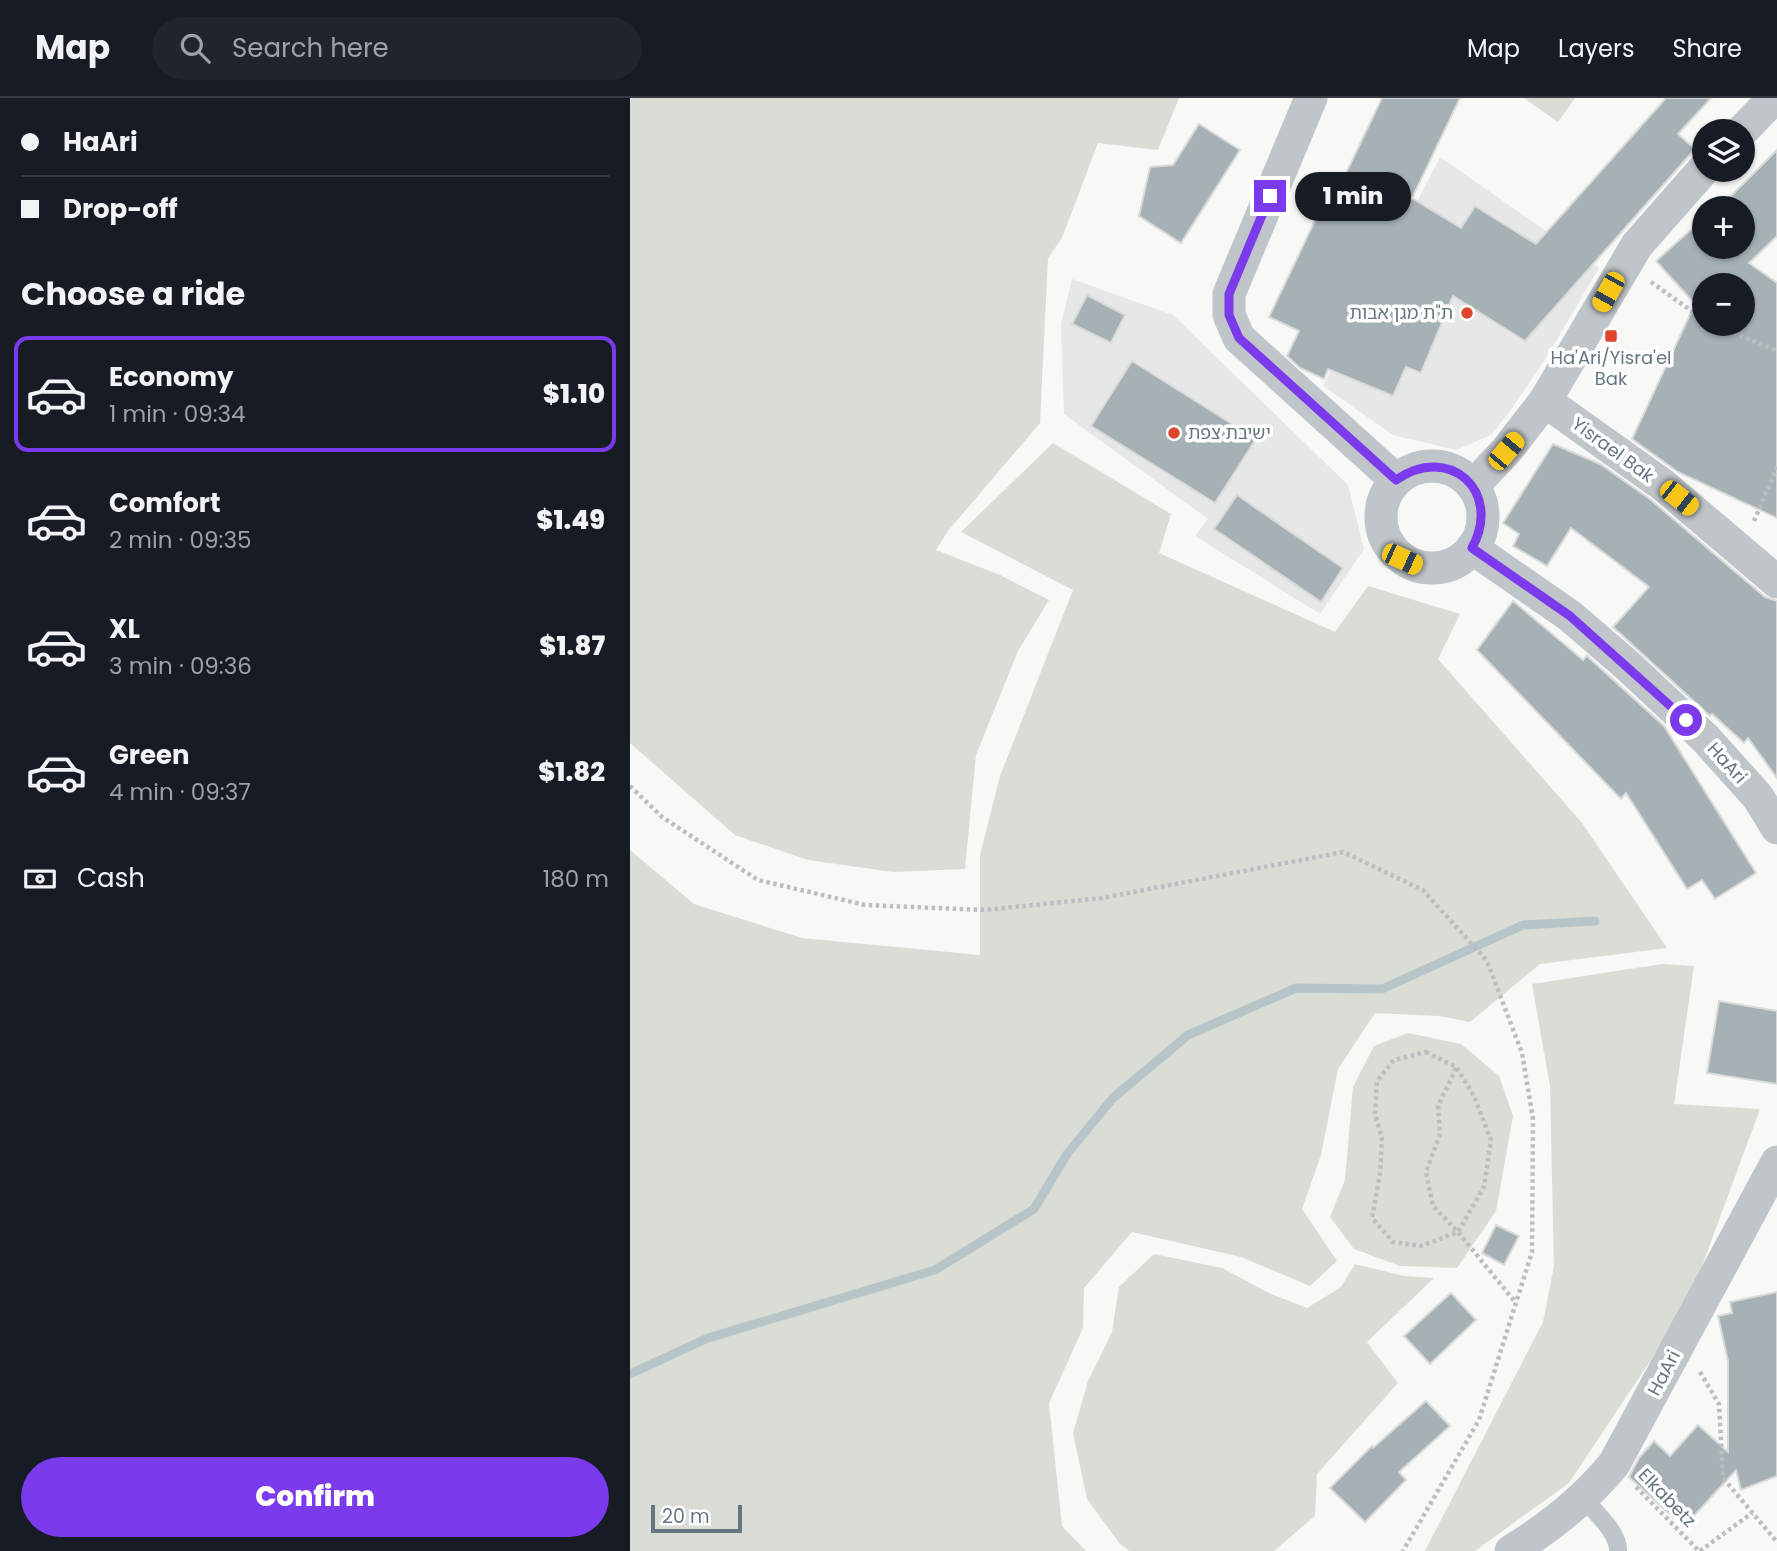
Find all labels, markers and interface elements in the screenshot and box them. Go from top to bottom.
search box [152,17,642,80]
text: Map [35,24,110,71]
icon: search [176,29,214,67]
text: Search here [232,30,389,66]
text: Map [1467,32,1520,65]
text: Layers [1558,32,1634,65]
text: Share [1672,32,1742,65]
map controls [1692,119,1755,336]
button: layers [1692,119,1755,182]
text: HaAri [63,124,138,160]
callout: 1 min [1294,172,1410,220]
route end [1254,180,1286,212]
text: 1 min [1323,180,1383,212]
text: Drop-off [63,191,178,227]
button: + [1692,196,1755,259]
car [1589,269,1628,315]
text: Choose a ride [21,271,245,316]
button: − [1692,273,1755,336]
place label: ת"ת מגן אבות [1350,300,1453,325]
marker: ת"ת מגן אבות [1459,305,1475,321]
marker: Ha'Ari/Yisra'el Bak [1603,328,1619,344]
place label: Ha'Ari/Yisra'el Bak [1551,345,1672,391]
text: Economy [109,359,233,395]
icon: car [25,363,88,426]
text: $1.10 [543,376,605,412]
text: 1 min · 09:34 [109,398,246,430]
street label: Yisrael Bak [1567,411,1660,488]
place label: ישיבת צפת [1188,420,1271,445]
marker: ישיבת צפת [1166,425,1182,441]
car [1485,428,1528,474]
car [1656,477,1703,519]
text: Comfort [109,485,221,521]
icon: car [25,489,88,552]
text: $1.49 [536,502,605,538]
text: 2 min · 09:35 [109,524,251,556]
car [1379,541,1426,577]
text: XL [109,611,140,647]
icon: car [25,615,88,678]
text: $1.87 [539,628,605,664]
text: 3 min · 09:36 [109,650,252,682]
route start [1670,704,1702,736]
text: Green [109,737,190,773]
street label: HaAri [1702,737,1753,789]
icon: car [25,741,88,804]
text: $1.82 [538,754,605,790]
text: 4 min · 09:37 [109,776,251,808]
icon: cash [21,860,59,898]
text: Cash [77,860,145,896]
text: 180 m [543,863,609,895]
street label: HaAri [1641,1346,1686,1400]
button: Confirm [21,1457,609,1537]
street label: Elkabetz [1633,1463,1702,1533]
scale bar [651,1502,742,1534]
text: 20 m [662,1503,710,1530]

